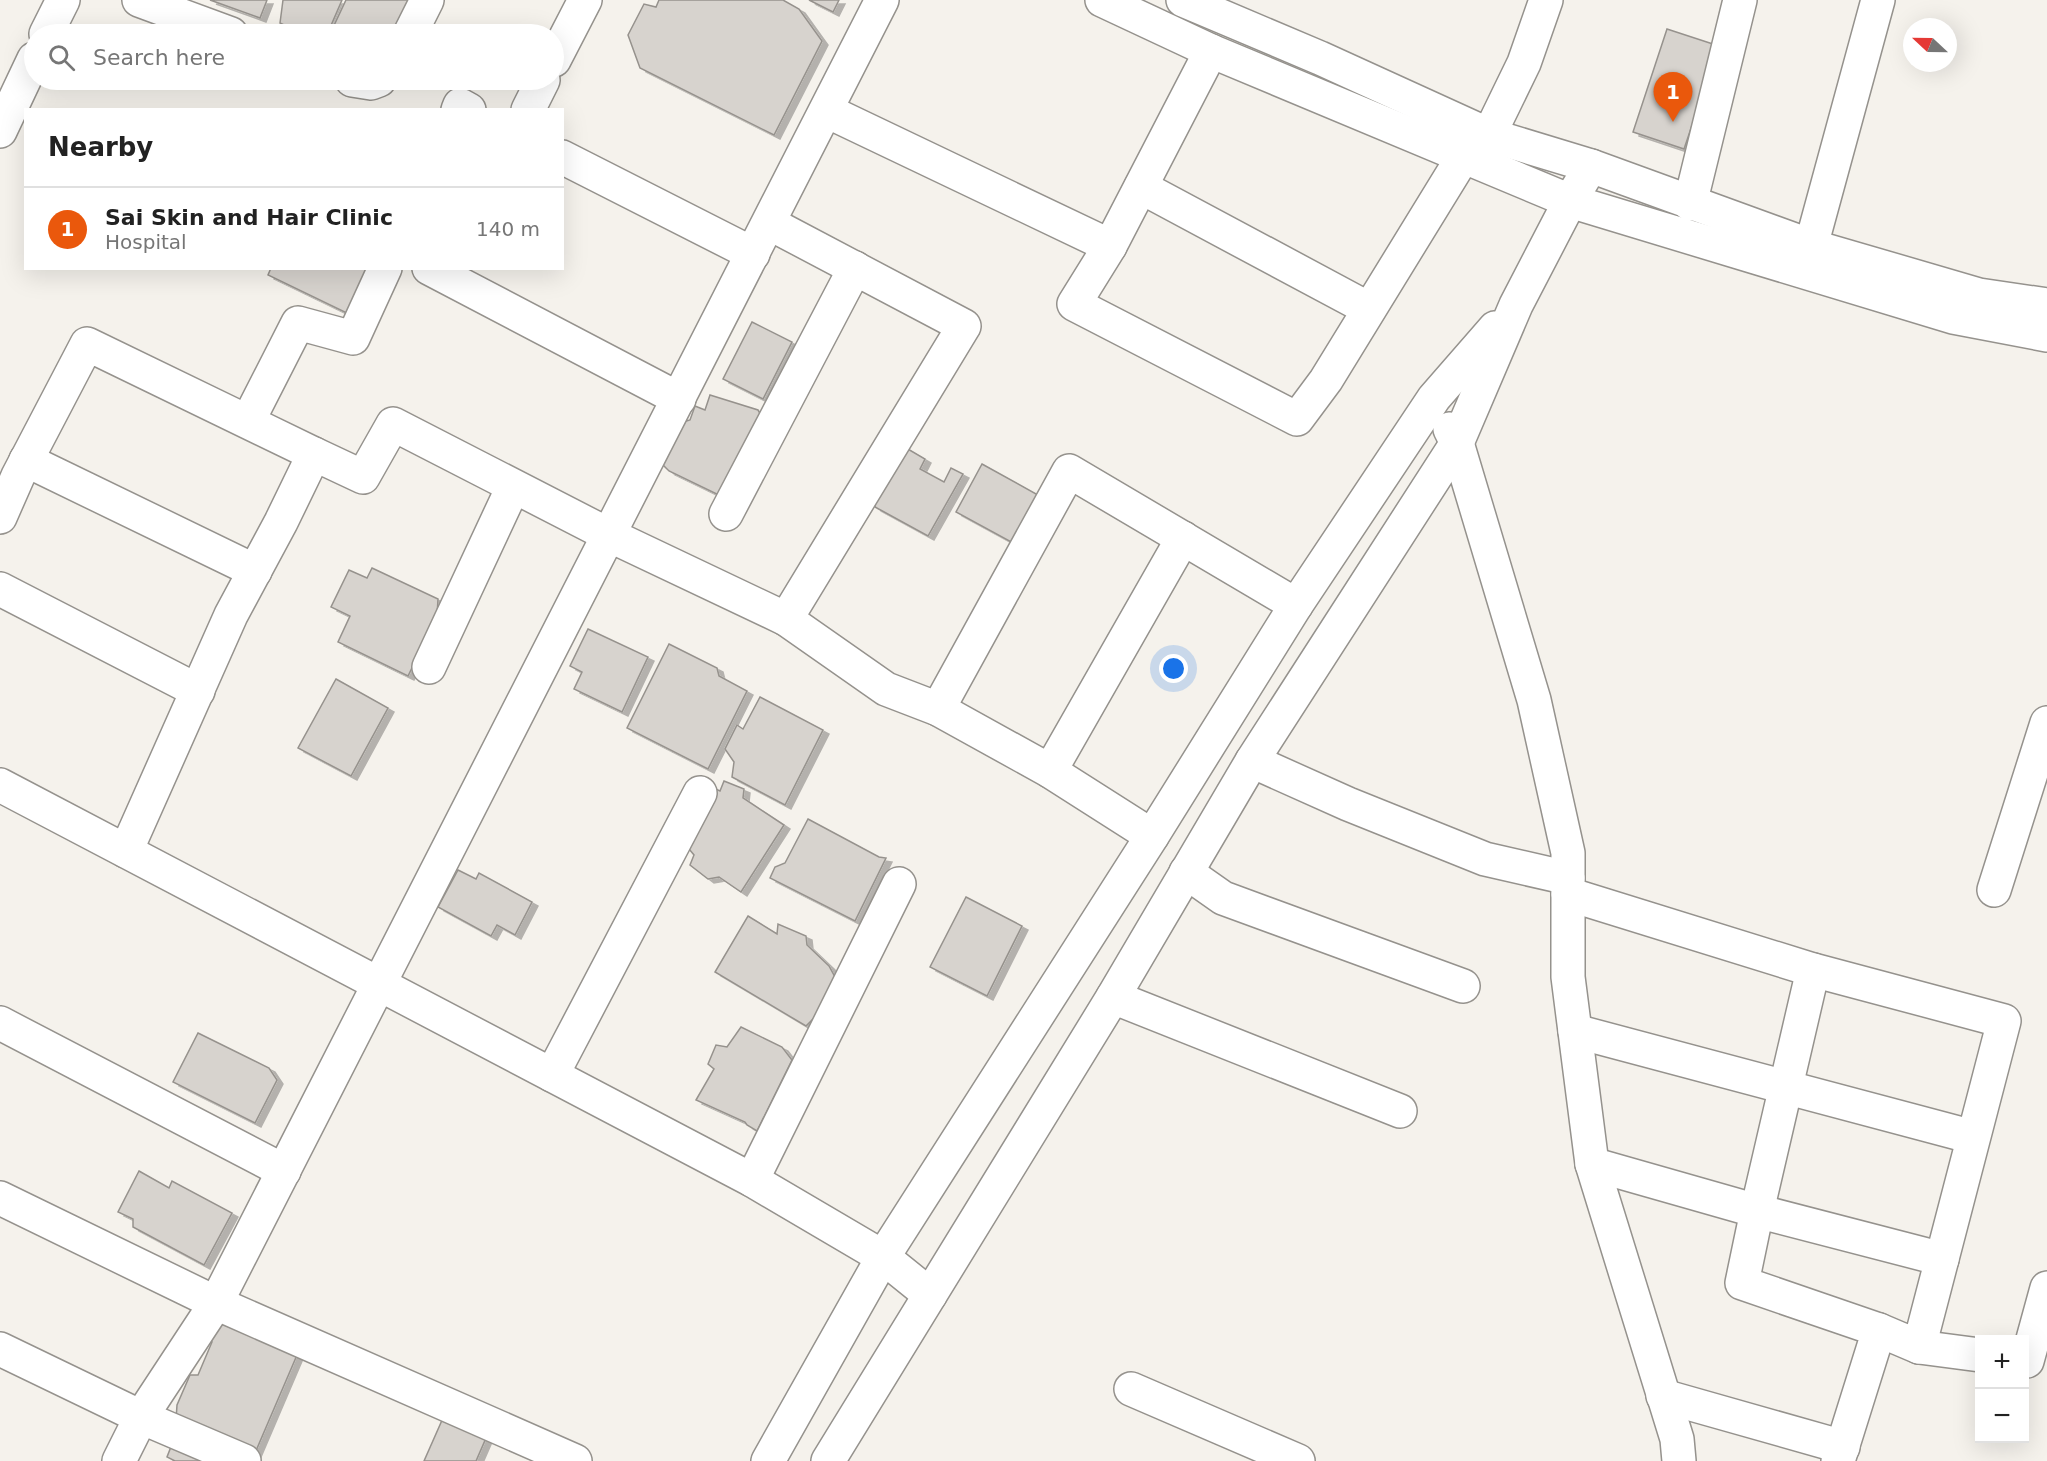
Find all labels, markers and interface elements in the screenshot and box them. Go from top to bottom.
north arrow [1903,18,1957,72]
search box [24,24,564,90]
icon: search [45,41,78,74]
text: Search here [93,45,225,70]
pin: 1 [1654,72,1692,122]
text: Nearby [48,132,153,162]
text: Sai Skin and Hair Clinic [105,205,393,230]
text: 1 [61,217,74,241]
text: 140 m [476,217,540,241]
text: Hospital [105,230,187,254]
your location [1159,654,1188,683]
map controls [1975,1335,2029,1443]
button: + [1975,1335,2029,1389]
button: − [1975,1389,2029,1443]

